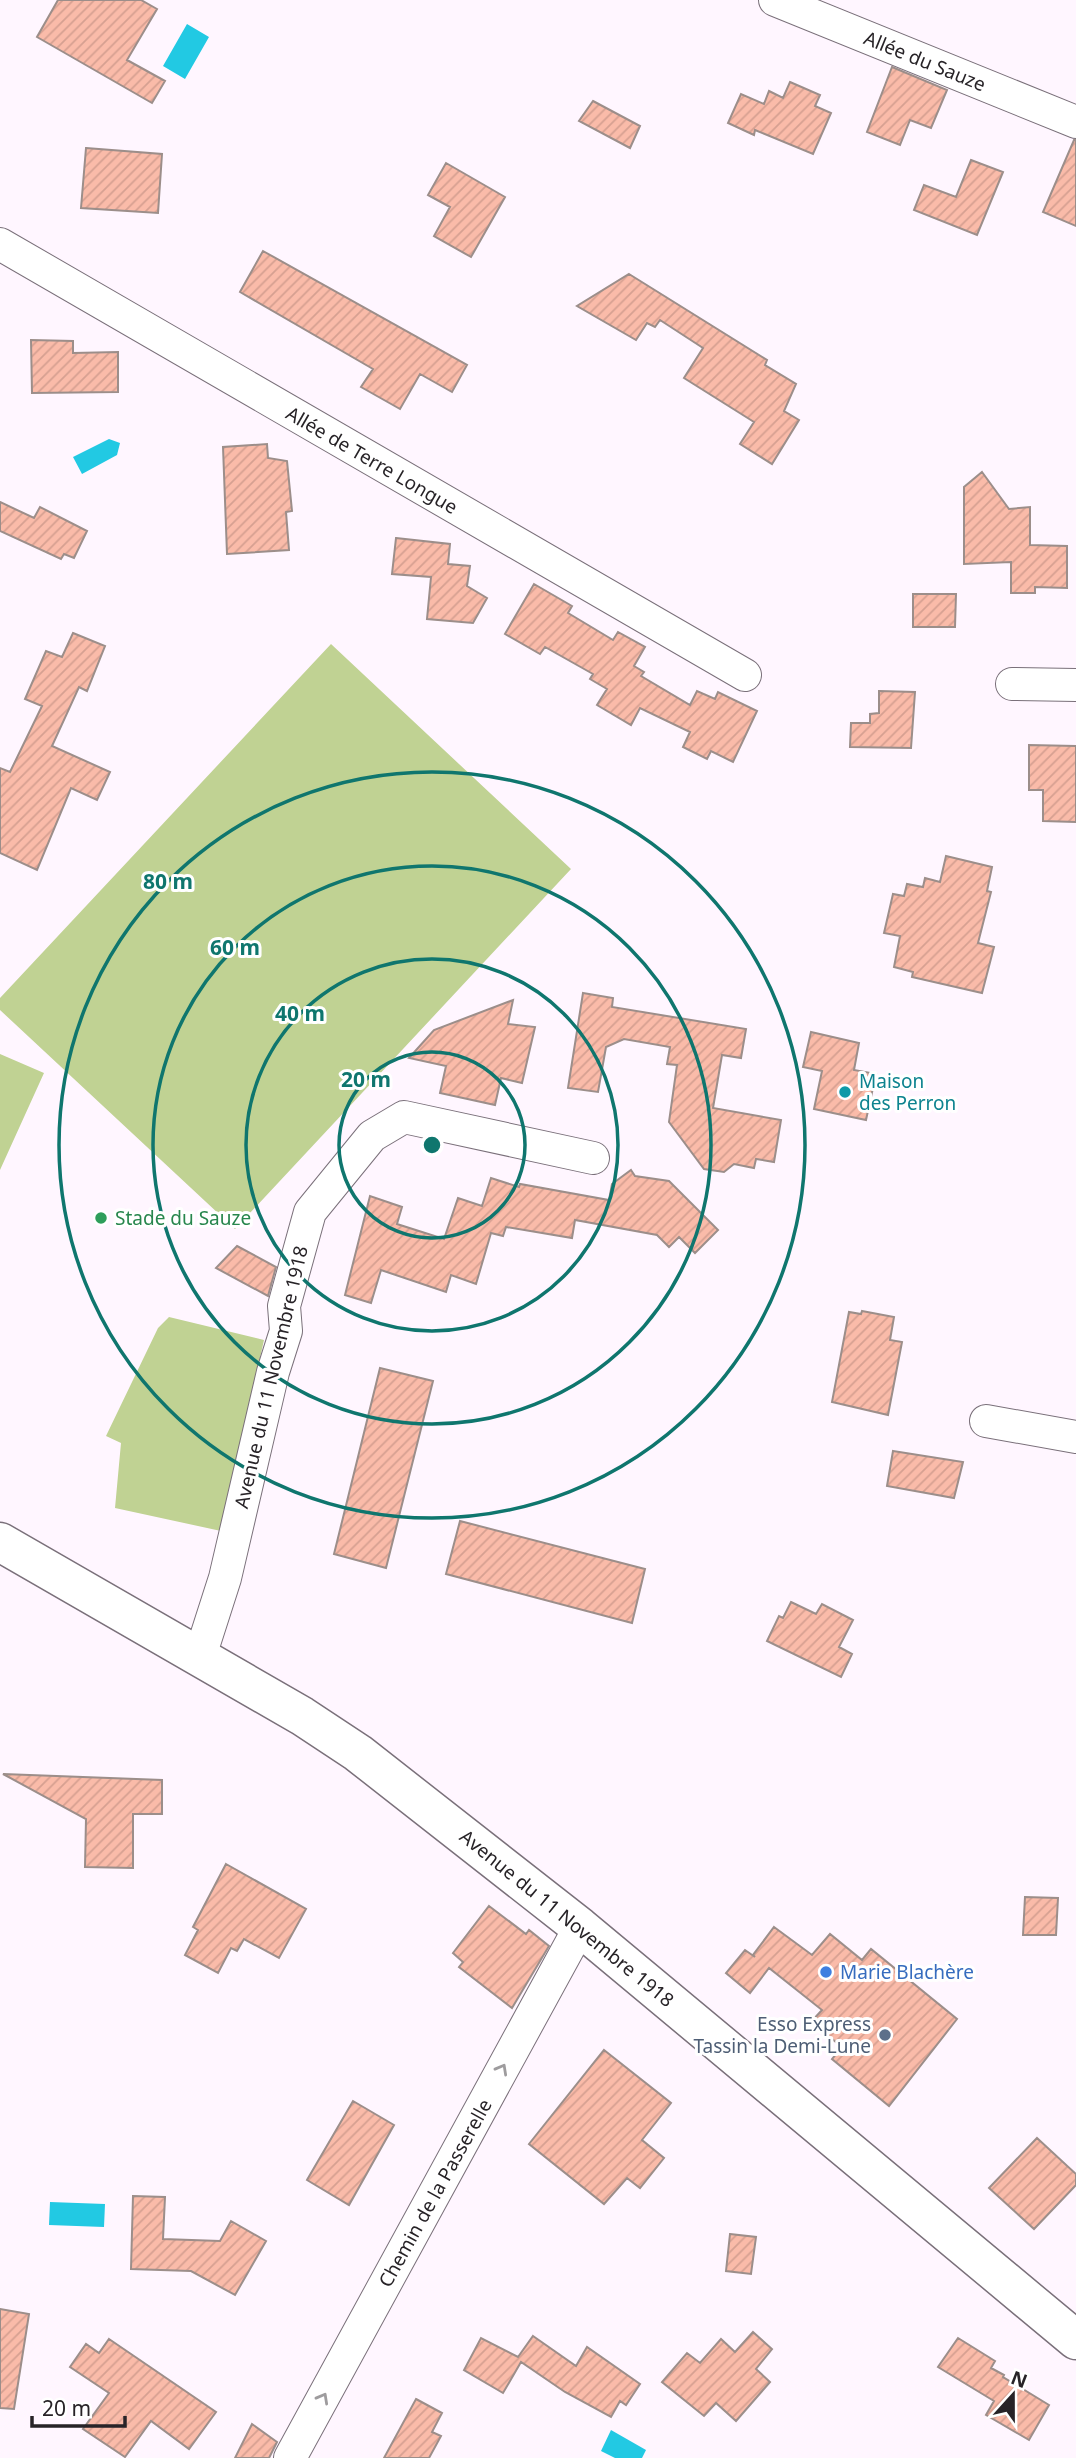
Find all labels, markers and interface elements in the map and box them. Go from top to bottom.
street label: Allée du Sauze [860,25,990,97]
street label: Allée de Terre Longue [282,400,462,520]
text: 80 m [143,867,193,895]
text: 60 m [210,933,260,961]
text: 40 m [275,999,325,1027]
text: 20 m [341,1065,391,1093]
place label: Maison des Perron [859,1068,956,1116]
marker: Maison des Perron [837,1084,853,1100]
centre of rings [420,1133,444,1157]
place label: Stade du Sauze [115,1205,251,1231]
marker: Stade du Sauze [93,1210,109,1226]
street label: Avenue du 11 Novembre 1918 [228,1243,314,1511]
street label: Avenue du 11 Novembre 1918 [454,1823,680,2013]
place label: Marie Blachère [840,1959,974,1985]
marker: Marie Blachère [818,1964,834,1980]
place label: Esso Express Tassin la Demi-Lune [693,2011,871,2059]
marker: Esso Express Tassin la Demi-Lune [877,2027,893,2043]
one-way arrow [494,2064,507,2077]
street label: Chemin de la Passerelle [372,2094,498,2292]
north arrow [978,2360,1048,2430]
text: N [1007,2364,1031,2394]
scale bar [32,2384,124,2428]
one-way arrow [315,2393,328,2405]
text: 20 m [42,2394,91,2422]

